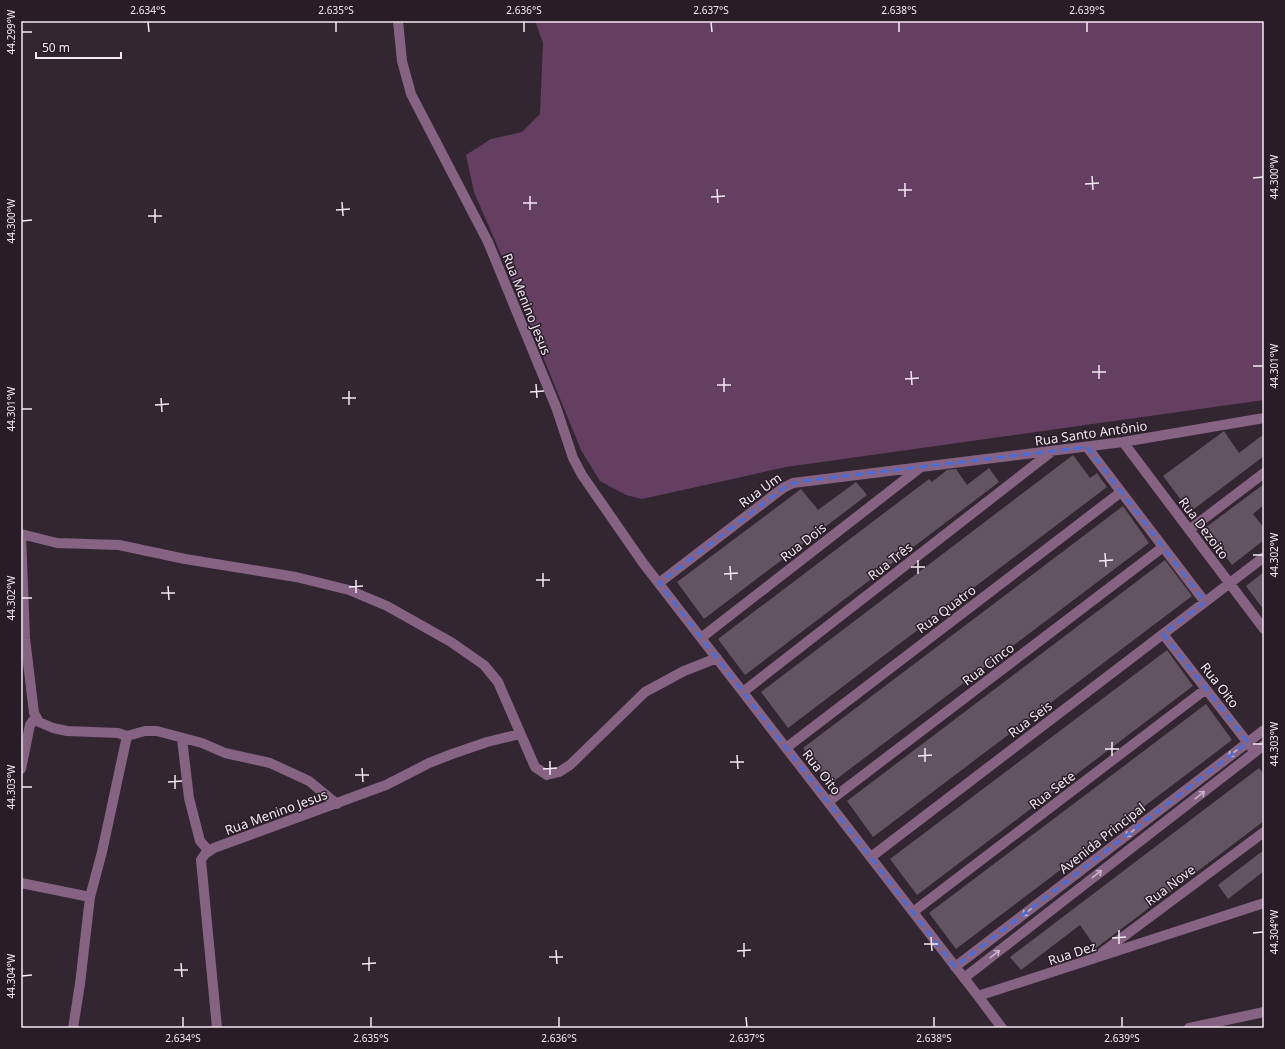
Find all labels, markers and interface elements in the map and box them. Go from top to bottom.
text: 2.634°S [130,3,166,17]
text: 2.635°S [318,3,354,17]
text: 2.636°S [506,3,542,17]
text: 2.637°S [693,3,729,17]
text: 2.638°S [881,3,917,17]
text: 2.639°S [1069,3,1105,17]
text: 44.299°W [4,9,18,54]
scale bar [36,34,121,60]
text: 50 m [42,39,70,56]
text: 44.300°W [1267,154,1281,199]
text: 44.300°W [4,198,18,243]
street label: Rua Menino Jesus [498,251,556,357]
text: 44.301°W [1267,343,1281,388]
text: 44.301°W [4,386,18,431]
street label: Rua Santo Antônio [1034,416,1149,450]
street label: Rua Um [735,468,785,512]
street label: Rua Dezoito [1175,493,1233,563]
street label: Rua Dois [776,518,830,566]
text: 44.302°W [1267,532,1281,577]
street label: Rua Três [864,538,916,584]
text: 44.302°W [4,575,18,620]
street label: Rua Quatro [913,581,979,637]
street label: Rua Cinco [958,639,1018,689]
street label: Rua Oito [1197,659,1243,711]
street label: Rua Seis [1004,697,1056,741]
text: 44.303°W [1267,721,1281,766]
street label: Rua Oito [799,746,845,798]
one-way arrow [1228,749,1239,758]
text: 44.303°W [4,764,18,809]
street label: Rua Sete [1025,767,1079,813]
street label: Rua Menino Jesus [222,785,330,839]
one-way arrow [1195,790,1206,799]
street label: Avenida Principal [1055,799,1149,877]
one-way arrow [1125,828,1136,837]
street label: Rua Nove [1141,860,1199,910]
one-way arrow [1092,870,1103,878]
one-way arrow [1021,908,1032,916]
text: 44.304°W [1267,909,1281,954]
street label: Rua Dez [1046,937,1098,969]
one-way arrow [989,949,1000,958]
text: 44.304°W [4,953,18,998]
text: 2.634°S [165,1031,201,1045]
text: 2.635°S [353,1031,389,1045]
text: 2.636°S [541,1031,577,1045]
text: 2.637°S [729,1031,765,1045]
text: 2.638°S [916,1031,952,1045]
text: 2.639°S [1104,1031,1140,1045]

